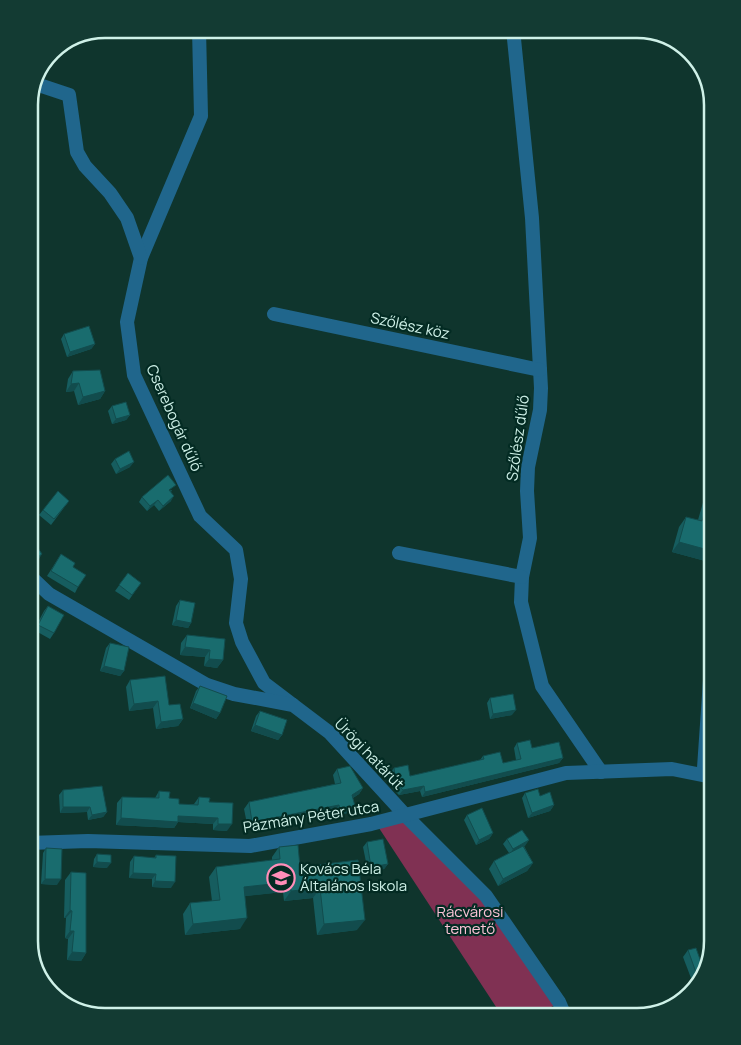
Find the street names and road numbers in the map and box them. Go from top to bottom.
street label: Szőlész köz [369,307,452,344]
street label: Cserebogár dűlő [141,361,207,475]
street label: Szőlész dűlő [501,393,534,482]
street label: Ürögi határút [330,713,409,794]
street label: Pázmány Péter utca [241,795,380,838]

